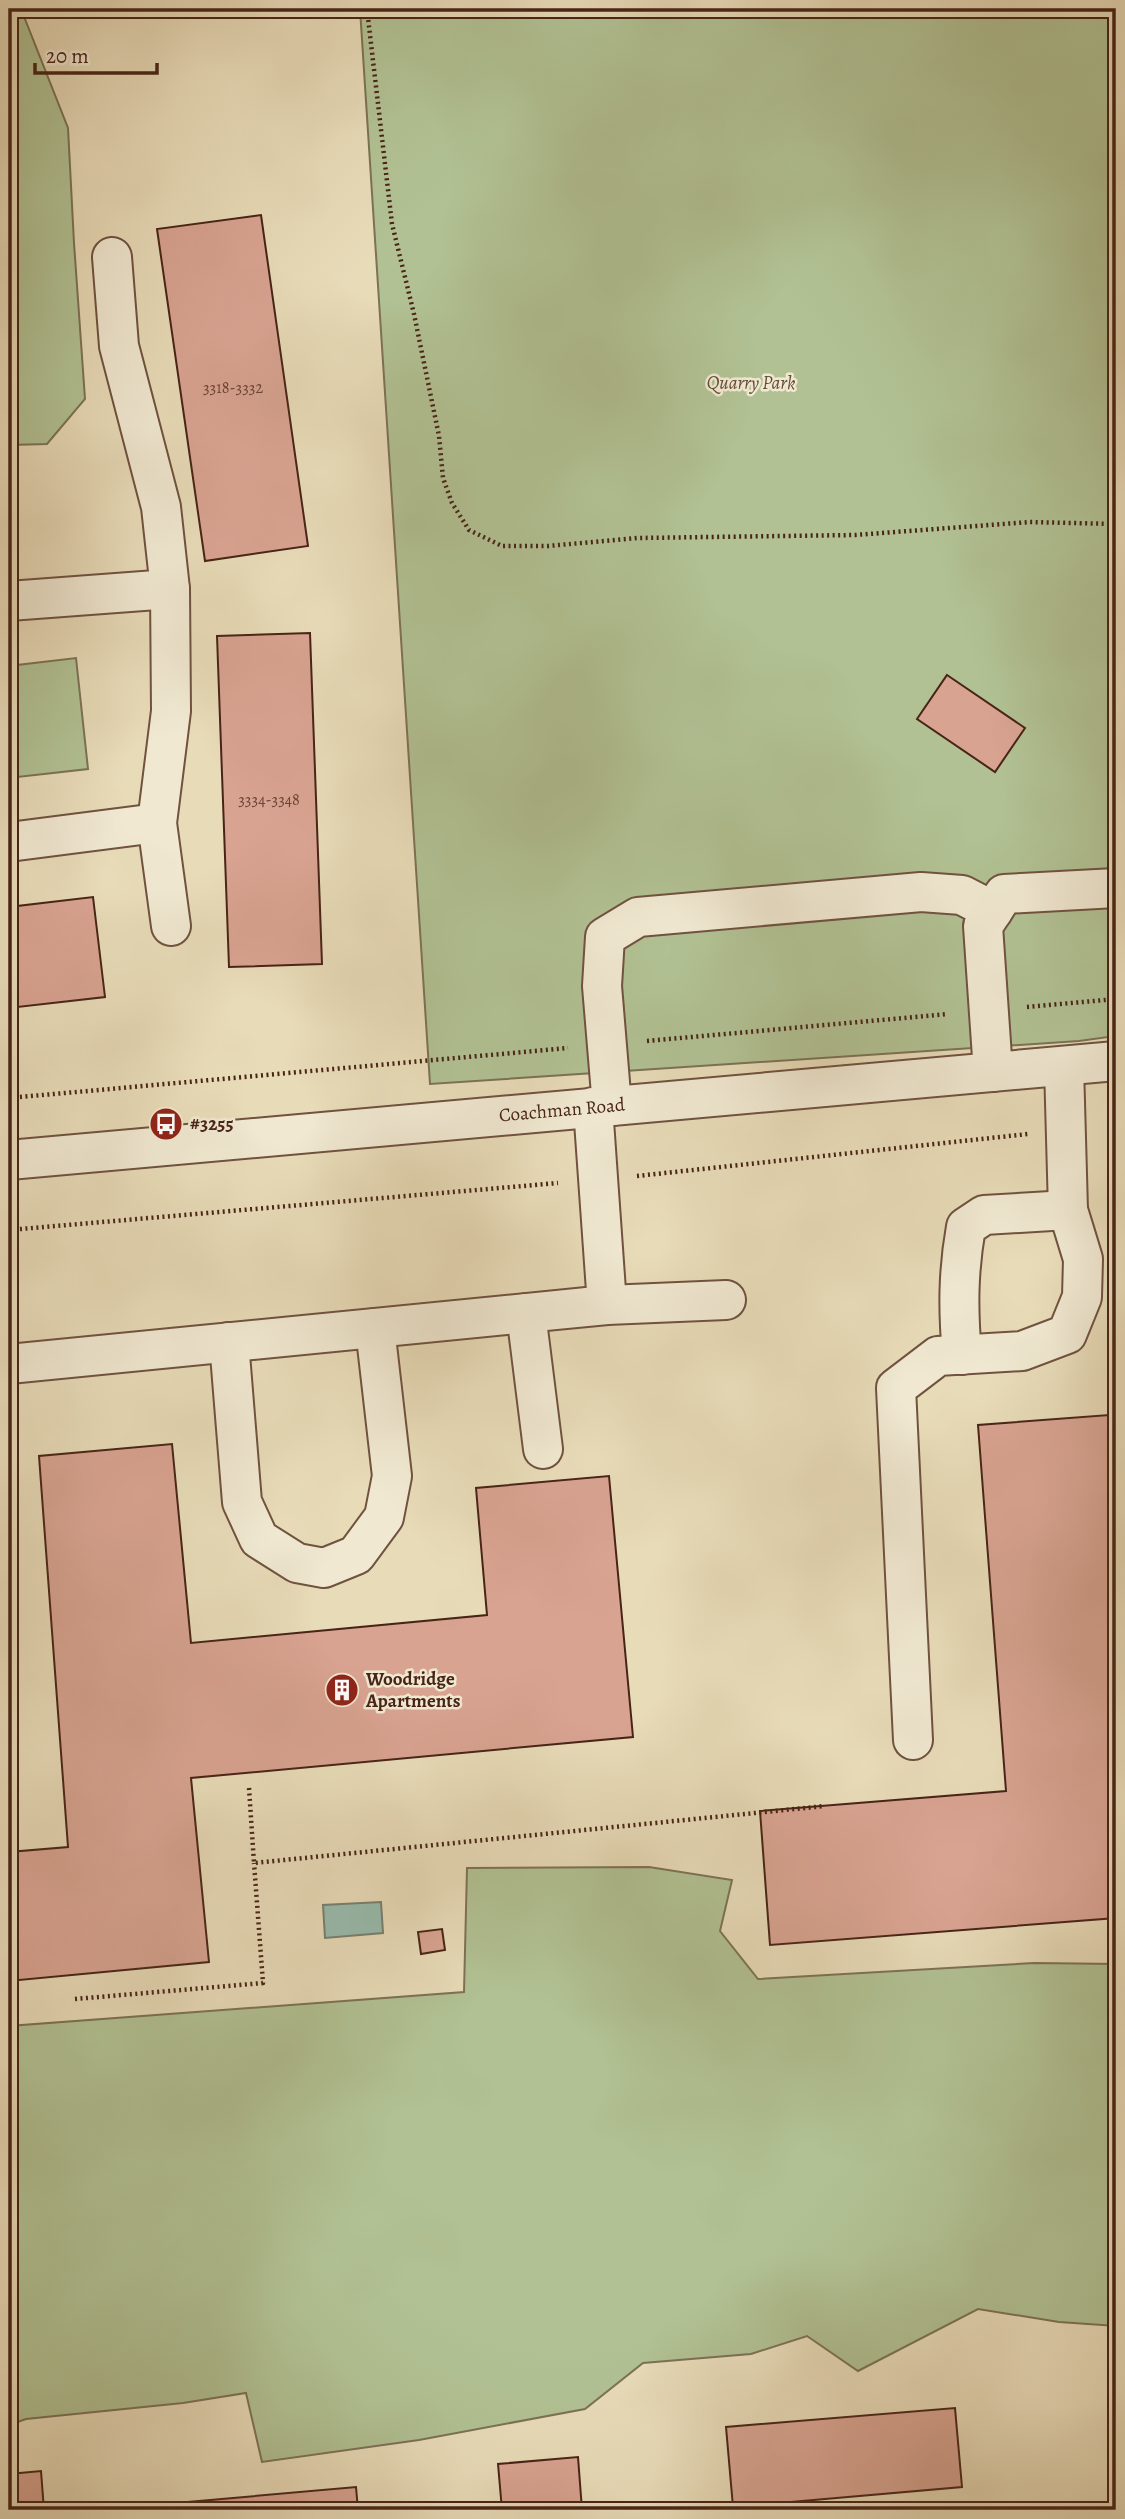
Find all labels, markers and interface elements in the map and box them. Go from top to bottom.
scale bar [35,32,158,76]
text: 20 m [46,42,89,70]
park label: Quarry Park [707,370,795,396]
house number: 3318-3332 [203,377,263,399]
house number: 3334-3348 [238,789,300,811]
street label: Coachman Road [498,1091,627,1128]
bus stop icon: #3255 [147,1105,185,1143]
place label: #3255 [190,1111,234,1137]
place label: Woodridge Apartments [365,1666,461,1714]
building icon: Woodridge Apartments [323,1671,361,1709]

